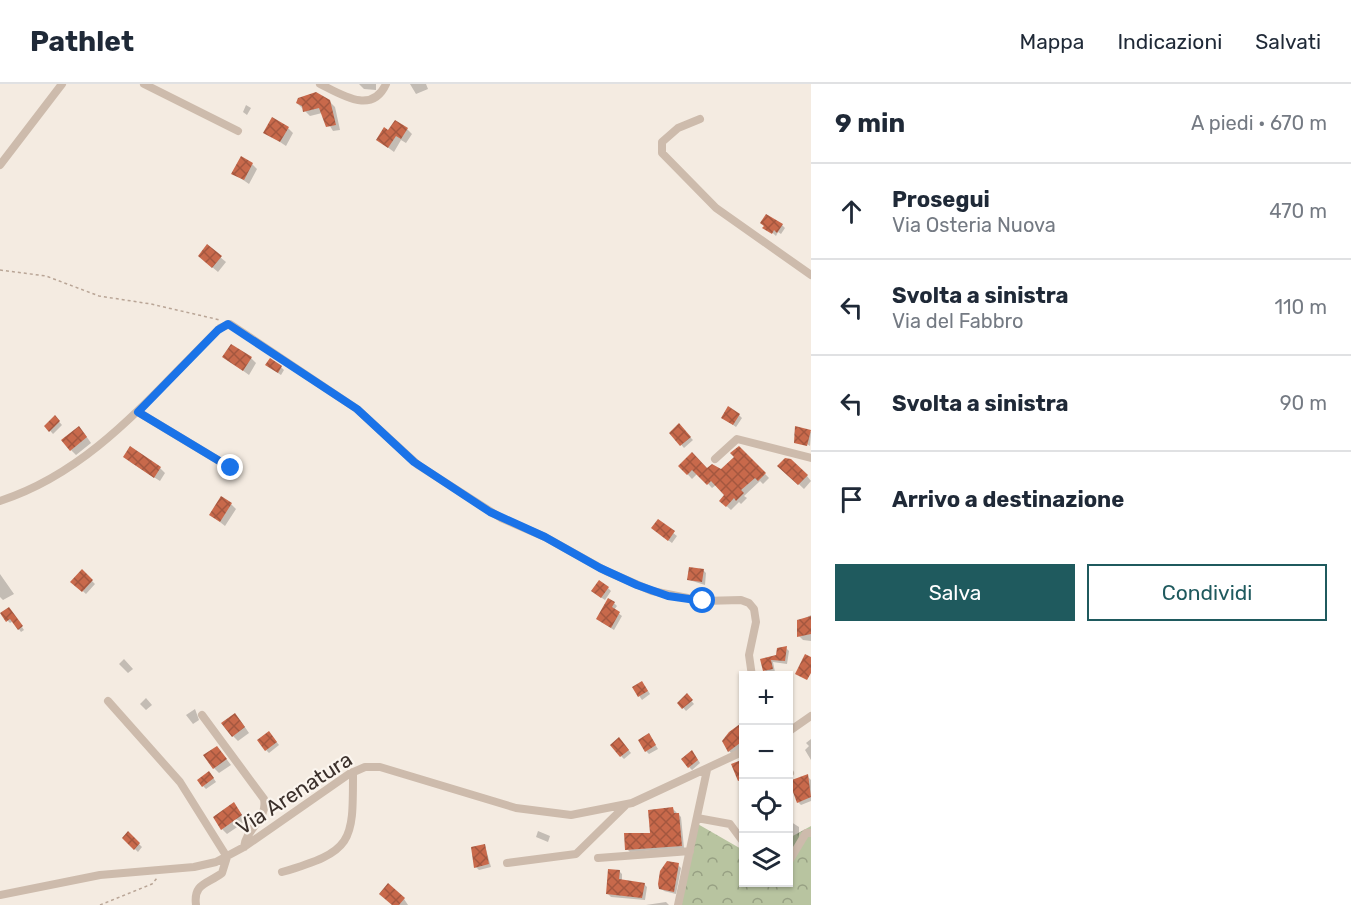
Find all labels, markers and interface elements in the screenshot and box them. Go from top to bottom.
text: Pathlet [30,25,134,58]
text: Mappa [1019,29,1084,54]
text: Indicazioni [1117,29,1222,54]
text: Salvati [1255,29,1321,54]
text: 9 min [835,108,905,139]
text: A piedi · 670 m [1191,111,1327,135]
text: Prosegui [892,186,990,213]
icon: ahead [835,195,868,228]
text: 470 m [1269,199,1327,223]
text: Via Osteria Nuova [892,213,1056,237]
text: Svolta a sinistra [892,282,1069,309]
icon: left [835,291,868,324]
text: 110 m [1275,295,1327,319]
text: Via del Fabbro [892,309,1024,333]
icon: left [835,387,868,420]
text: Svolta a sinistra [892,390,1069,417]
text: 90 m [1280,391,1327,415]
route end [217,454,243,480]
icon: arrive [835,483,868,516]
text: Arrivo a destinazione [892,486,1124,513]
button: Salva [835,564,1075,621]
button: Condividi [1087,564,1327,621]
route start [689,587,715,613]
map controls [739,671,793,887]
button: + [739,671,793,725]
button: − [739,725,793,779]
street label: Via Arenatura [231,746,357,840]
button: locate [739,779,793,833]
button: layers [739,833,793,887]

